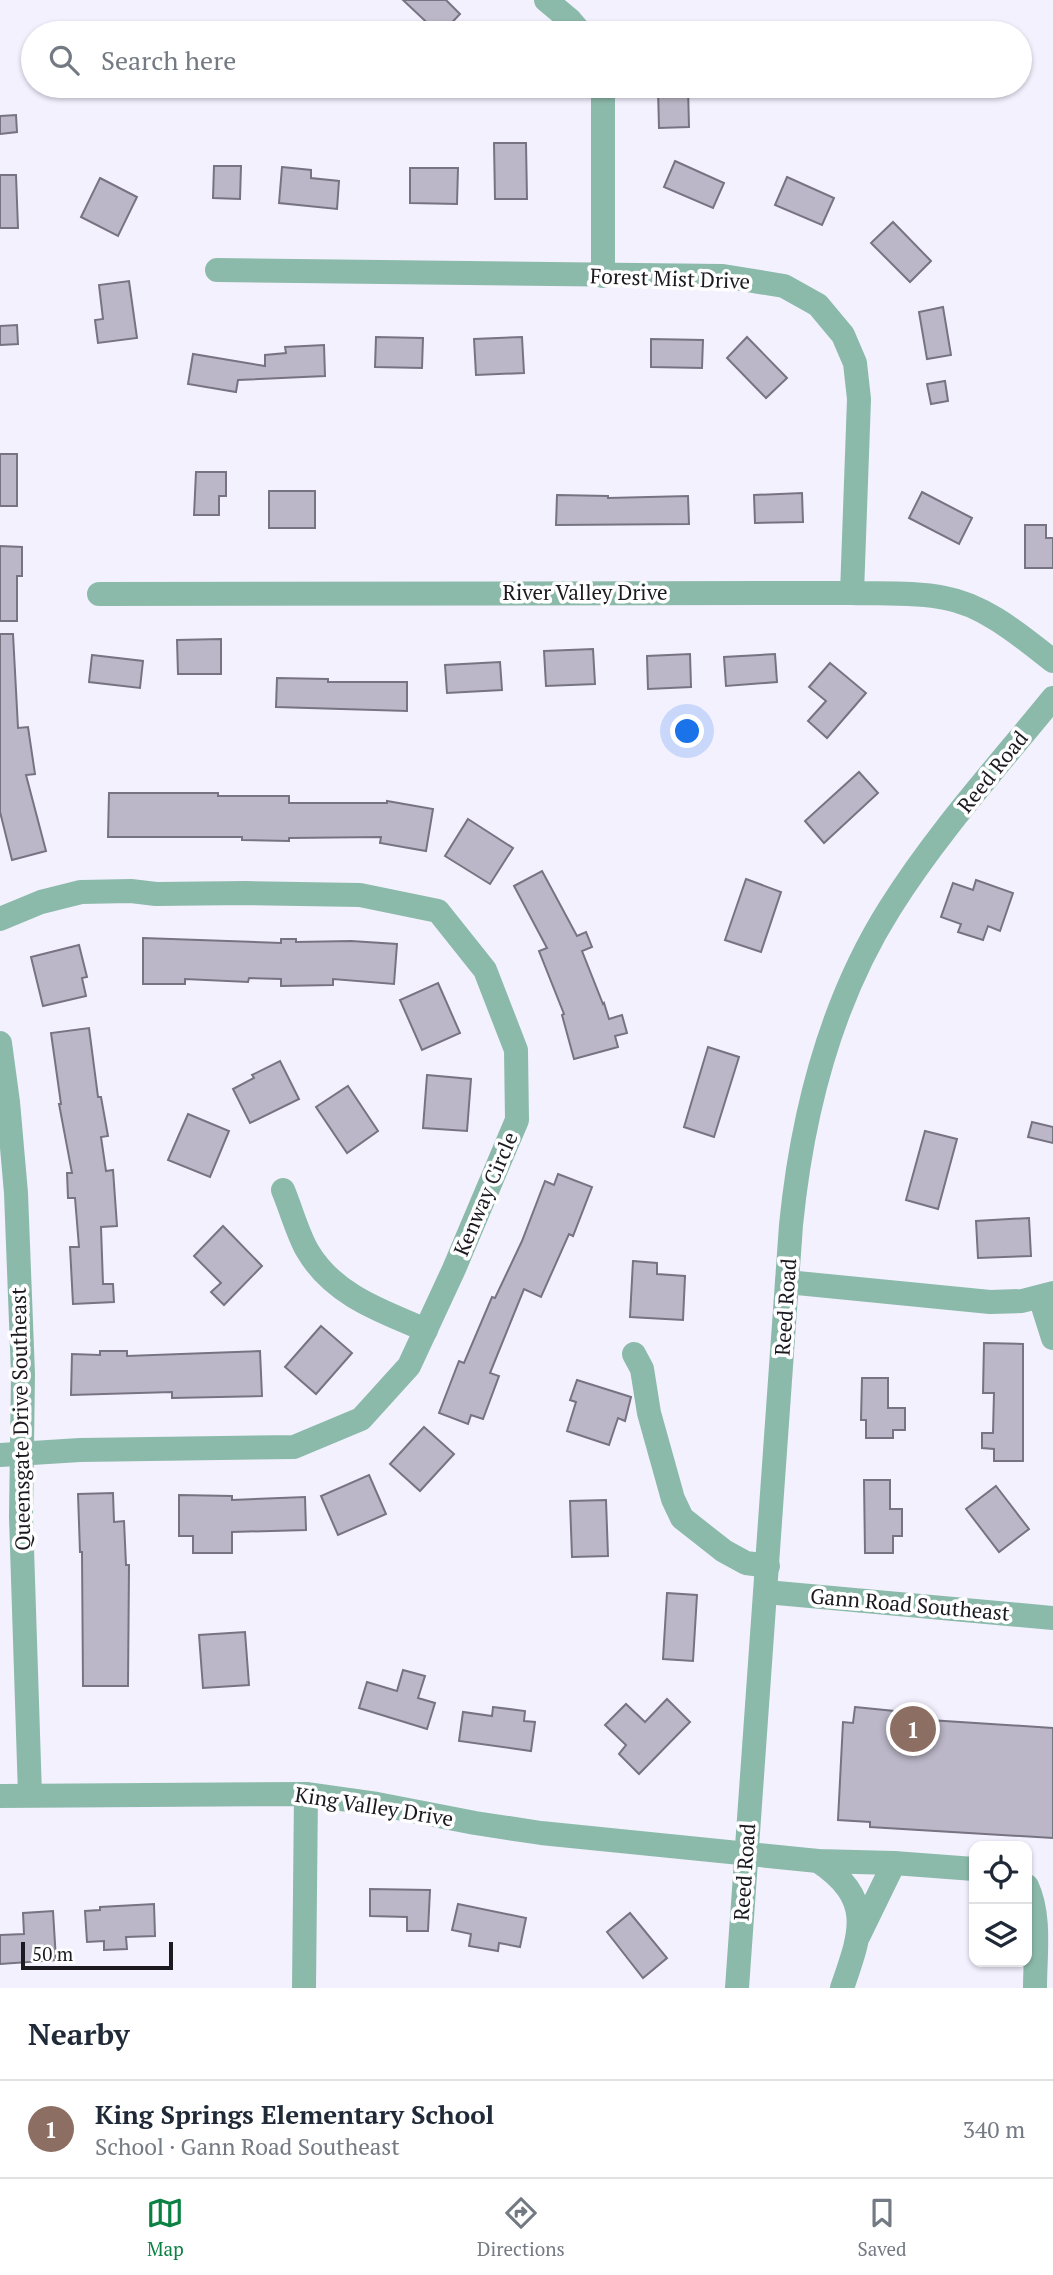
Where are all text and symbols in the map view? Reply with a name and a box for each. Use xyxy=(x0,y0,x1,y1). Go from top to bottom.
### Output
search box xyxy=(21,21,1032,98)
icon: search xyxy=(45,41,83,79)
text: Search here xyxy=(101,43,236,77)
street label: Forest Mist Drive xyxy=(589,261,751,295)
street label: River Valley Drive xyxy=(503,578,667,606)
your location xyxy=(670,714,704,748)
street label: Reed Road xyxy=(951,724,1034,818)
street label: Kenway Circle xyxy=(446,1127,524,1260)
street label: Reed Road xyxy=(768,1257,802,1357)
street label: Queensgate Drive Southeast xyxy=(4,1287,36,1551)
street label: Gann Road Southeast xyxy=(809,1581,1011,1627)
pin: 1 xyxy=(890,1703,936,1755)
street label: King Valley Drive xyxy=(293,1780,455,1832)
street label: Reed Road xyxy=(727,1822,761,1922)
map controls xyxy=(969,1841,1032,1967)
button: locate xyxy=(969,1841,1032,1904)
button: layers xyxy=(969,1904,1032,1967)
scale bar xyxy=(21,1939,173,1971)
text: 50 m xyxy=(32,1941,73,1966)
text: Nearby xyxy=(28,2014,130,2054)
text: King Springs Elementary School xyxy=(95,2097,494,2131)
text: 1 xyxy=(45,2114,58,2145)
text: 340 m xyxy=(963,2114,1025,2145)
text: School · Gann Road Southeast xyxy=(95,2131,400,2162)
tab: Map xyxy=(146,2194,184,2261)
tab: Directions xyxy=(477,2194,565,2261)
tab: Saved xyxy=(857,2194,907,2261)

